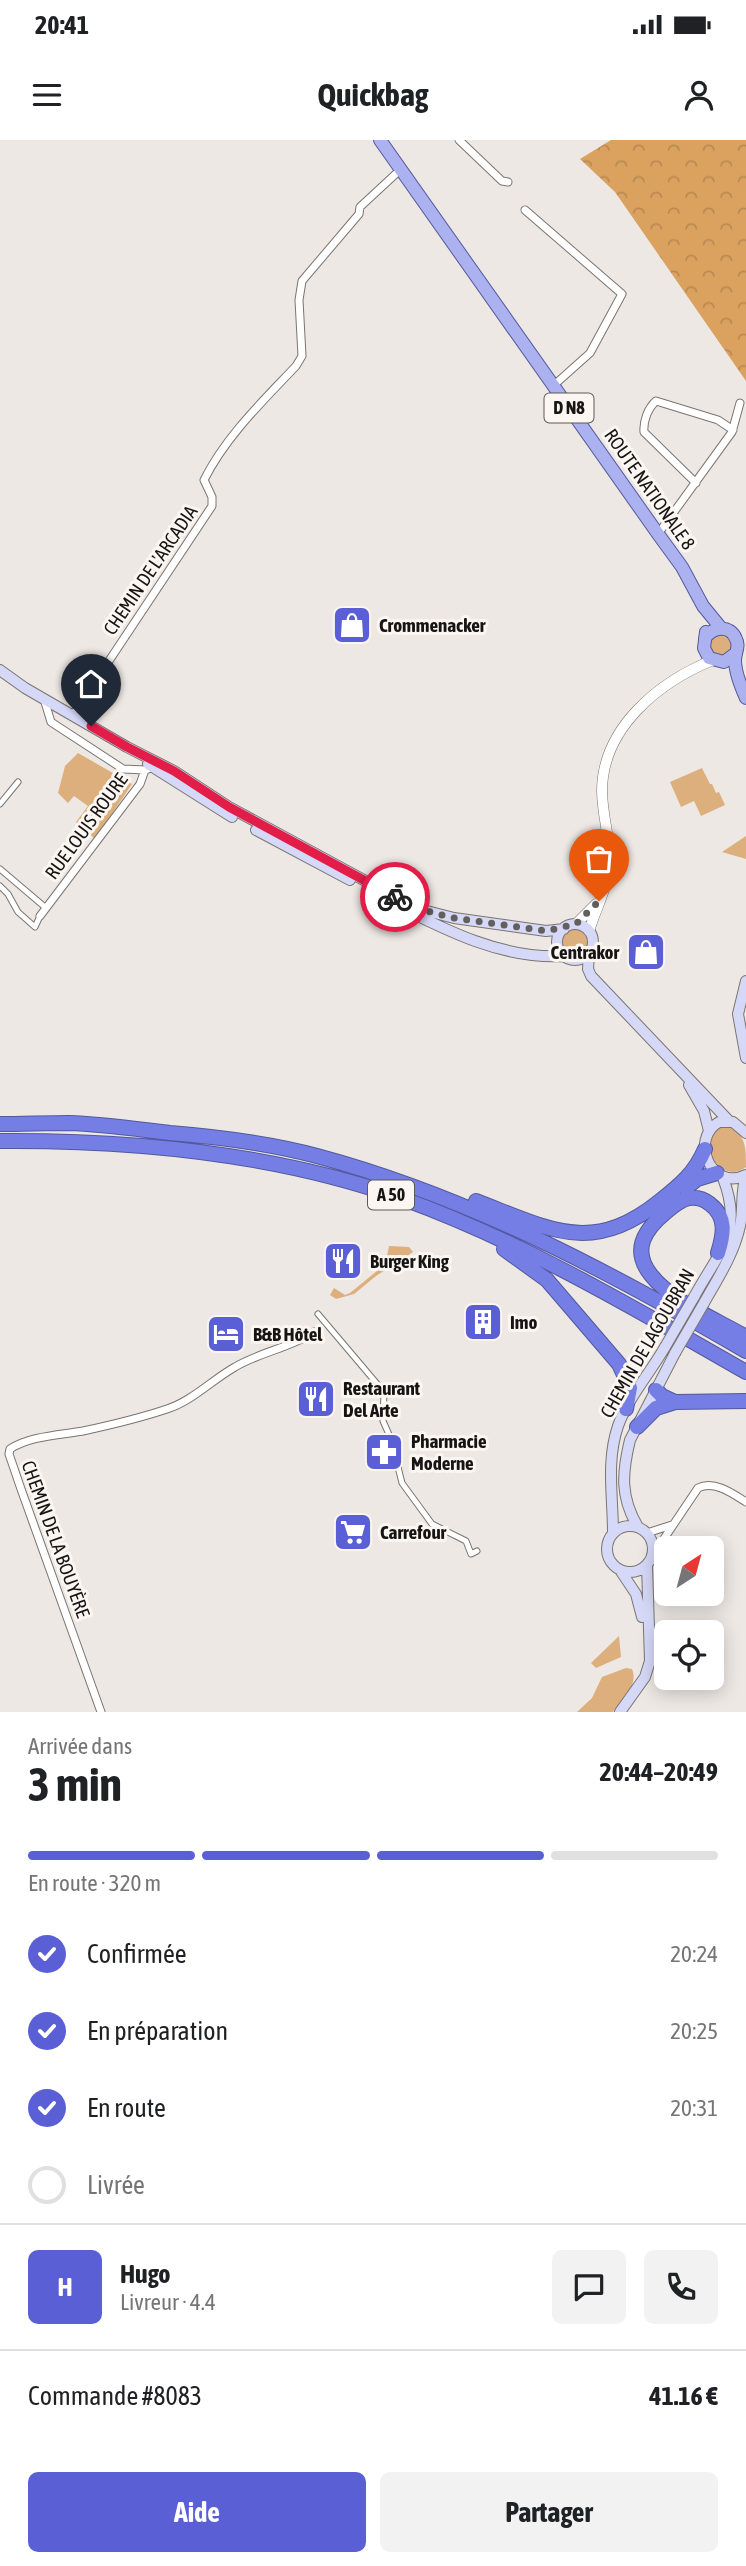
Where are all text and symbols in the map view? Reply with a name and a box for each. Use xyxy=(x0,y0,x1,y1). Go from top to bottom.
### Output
text: 20:41 xyxy=(35,10,89,40)
icon: menu xyxy=(28,76,66,114)
text: Quickbag xyxy=(317,76,429,113)
icon: person xyxy=(680,76,718,114)
road number: D N8 xyxy=(544,394,594,422)
street label: ROUTE NATIONALE 8 xyxy=(600,424,700,554)
street label: CHEMIN DE L'ARCADIA xyxy=(99,501,202,639)
shop icon: Crommenacker xyxy=(331,604,373,646)
place label: Crommenacker xyxy=(379,614,486,636)
pin xyxy=(61,654,121,726)
icon: home xyxy=(72,665,110,703)
street label: RUE LOUIS ROURE xyxy=(40,769,132,883)
pin xyxy=(569,829,629,901)
icon: bag xyxy=(580,840,618,878)
courier xyxy=(360,862,430,932)
icon: bike xyxy=(376,878,414,916)
shop icon: Centrakor xyxy=(625,931,667,973)
place label: Centrakor xyxy=(551,941,619,963)
road number: A 50 xyxy=(368,1180,414,1210)
restaurant icon: Burger King xyxy=(322,1240,364,1282)
place label: Burger King xyxy=(370,1250,450,1272)
street label: CHEMIN DE LAGOUBRAN xyxy=(595,1265,699,1421)
building icon: Imo xyxy=(462,1301,504,1343)
place label: Imo xyxy=(510,1311,538,1333)
hotel icon: B&B Hôtel xyxy=(205,1313,247,1355)
place label: B&B Hôtel xyxy=(253,1323,323,1345)
place label: Restaurant Del Arte xyxy=(343,1377,421,1421)
restaurant icon: Restaurant Del Arte xyxy=(295,1378,337,1420)
place label: Pharmacie Moderne xyxy=(411,1430,487,1474)
pharmacy icon: Pharmacie Moderne xyxy=(363,1431,405,1473)
street label: CHEMIN DE LA BOUYÈRE xyxy=(17,1458,95,1620)
supermarket icon: Carrefour xyxy=(332,1511,374,1553)
place label: Carrefour xyxy=(380,1521,447,1543)
north arrow xyxy=(654,1536,724,1606)
map controls xyxy=(654,1536,724,1690)
button: locate xyxy=(654,1620,724,1690)
text: Arrivée dans xyxy=(28,1733,132,1759)
text: 20:44–20:49 xyxy=(600,1757,718,1787)
text: 3 min xyxy=(28,1758,122,1811)
text: En route · 320 m xyxy=(28,1870,161,1896)
icon: check xyxy=(28,1935,66,1973)
text: Confirmée xyxy=(87,1939,187,1969)
text: 20:24 xyxy=(670,1941,718,1967)
icon: check xyxy=(28,2012,66,2050)
text: En préparation xyxy=(87,2016,228,2046)
text: 20:25 xyxy=(670,2018,718,2044)
icon: check xyxy=(28,2089,66,2127)
text: En route xyxy=(87,2093,166,2123)
text: 20:31 xyxy=(670,2095,718,2121)
text: Livrée xyxy=(87,2170,145,2200)
button: chat xyxy=(552,2250,626,2324)
button: phone xyxy=(644,2250,718,2324)
text: Hugo xyxy=(120,2259,171,2289)
text: H xyxy=(57,2272,73,2302)
text: Livreur · 4.4 xyxy=(120,2289,216,2315)
text: Commande #8083 xyxy=(28,2381,202,2411)
text: 41.16 € xyxy=(649,2381,718,2411)
button: Aide xyxy=(28,2472,366,2552)
button: Partager xyxy=(380,2472,718,2552)

